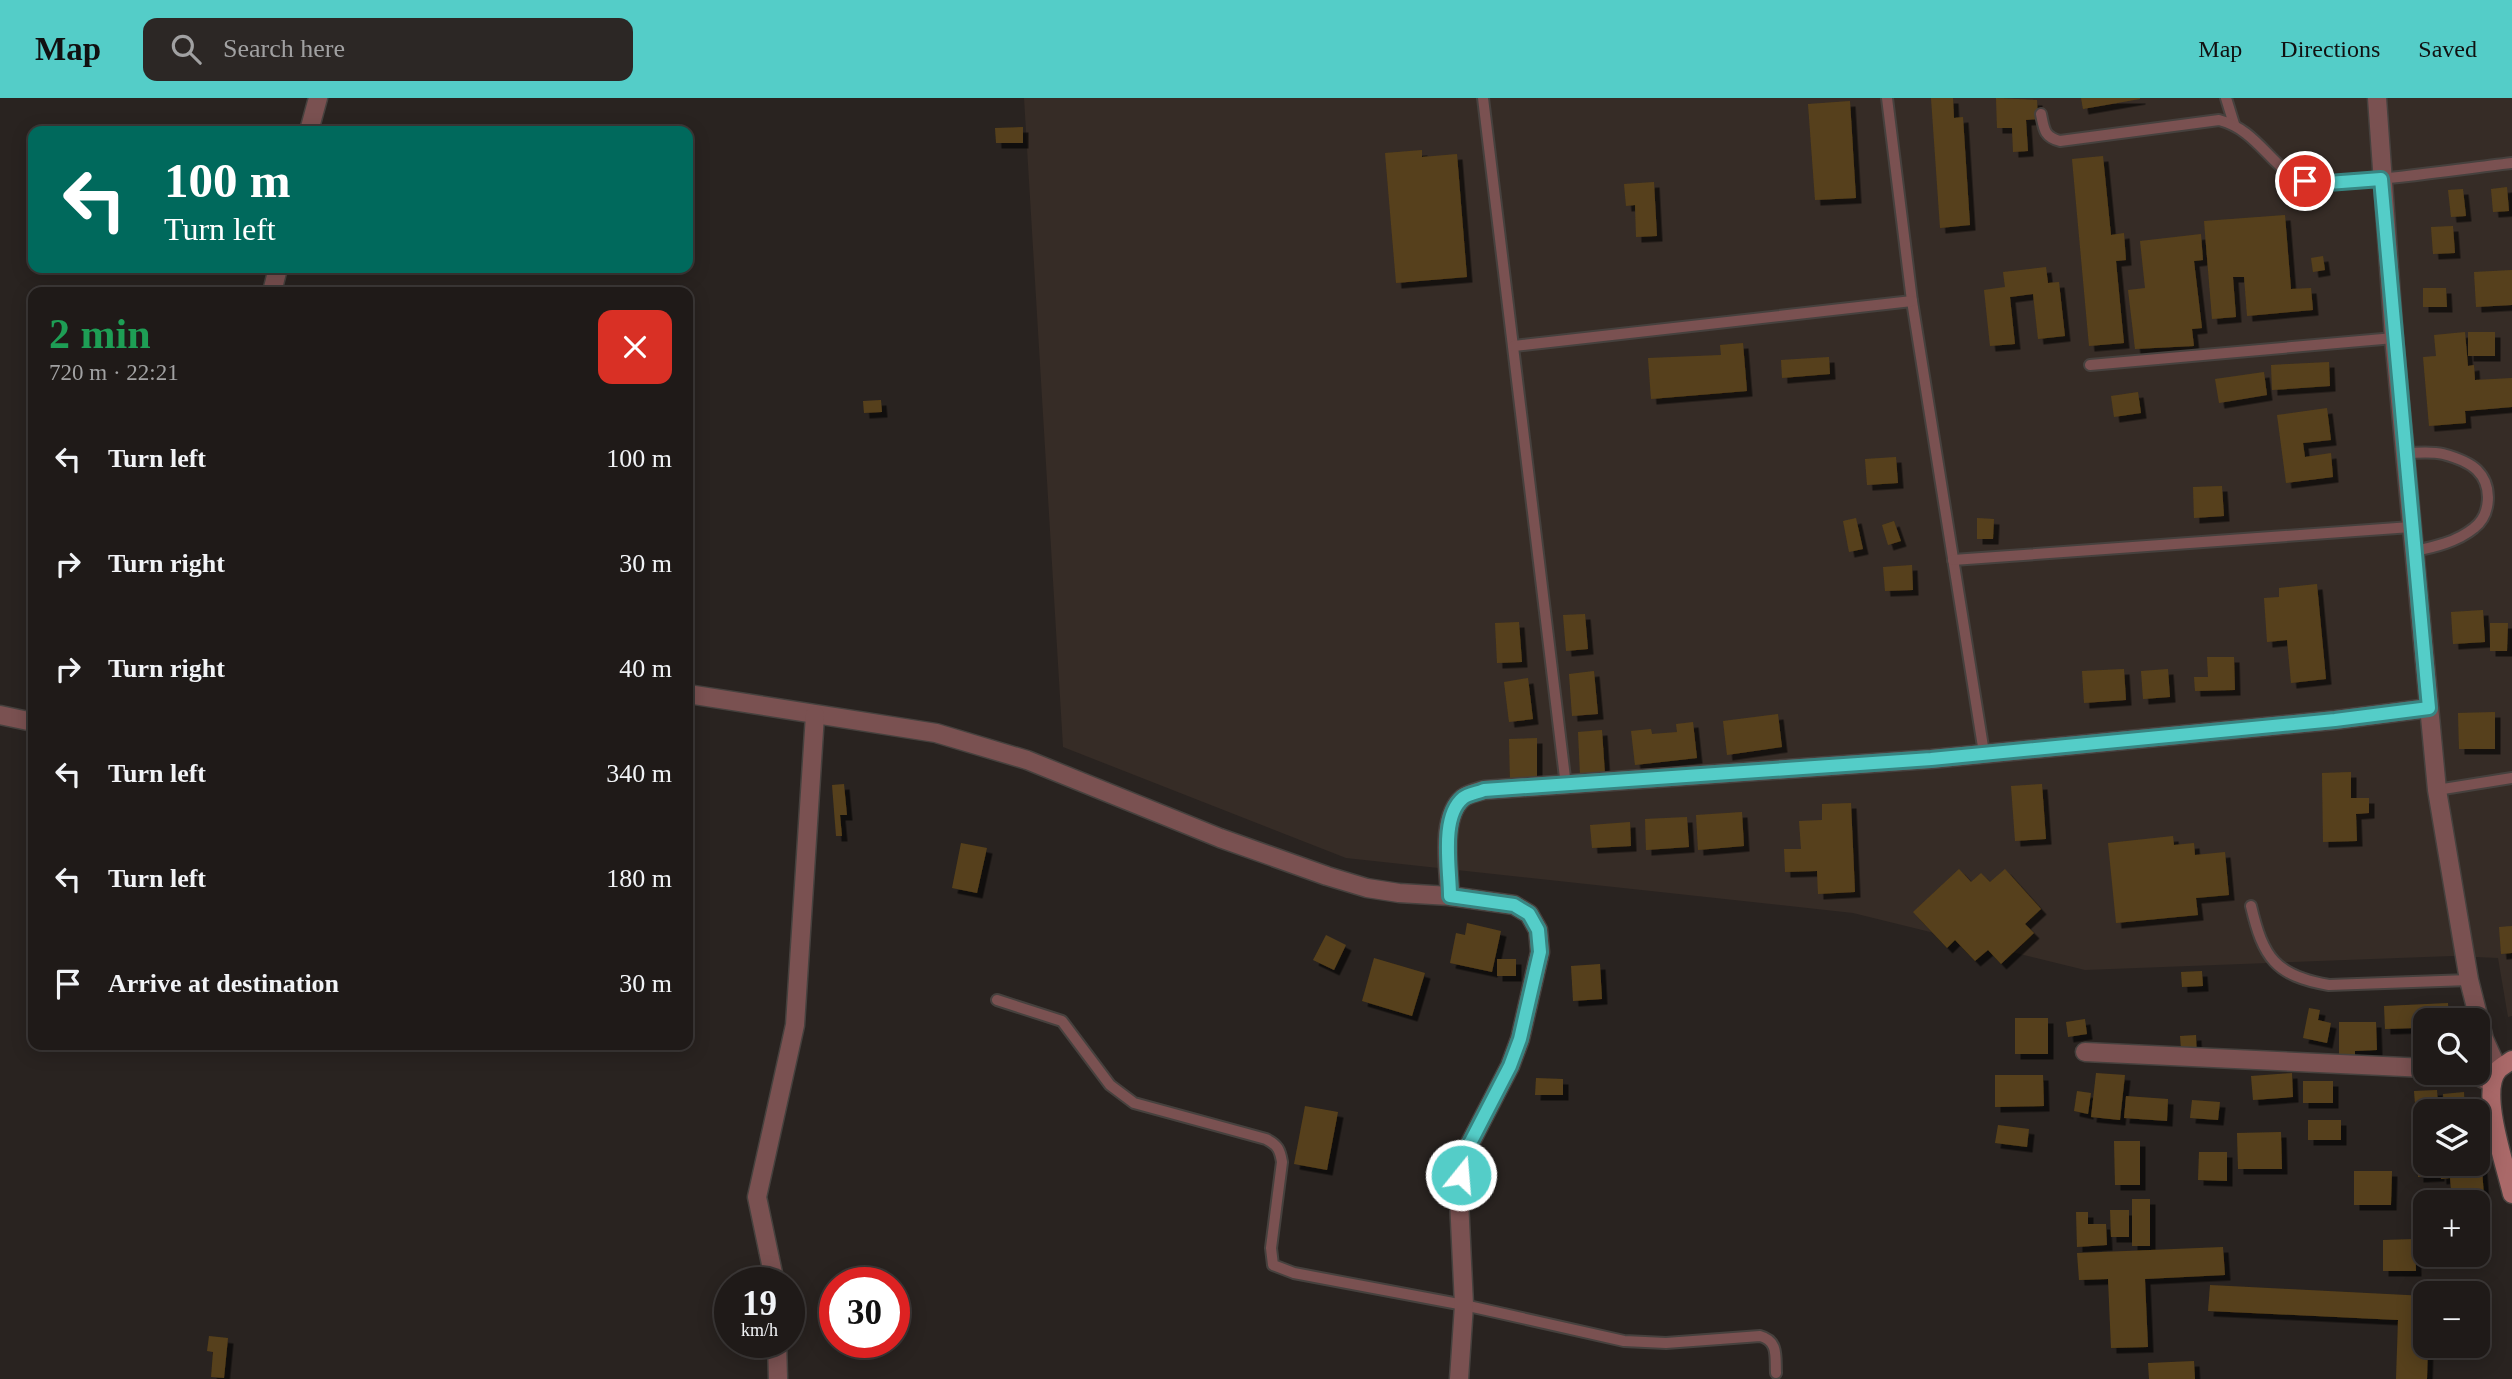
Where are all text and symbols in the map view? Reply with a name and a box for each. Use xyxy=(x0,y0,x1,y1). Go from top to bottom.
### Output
search box xyxy=(143,18,633,81)
icon: search xyxy=(167,30,205,68)
text: Map xyxy=(35,31,101,67)
text: Search here xyxy=(223,34,345,63)
text: Map xyxy=(2198,36,2242,62)
text: Directions xyxy=(2280,36,2380,62)
text: Saved xyxy=(2418,36,2477,62)
pin xyxy=(2275,151,2335,211)
text: 100 m xyxy=(164,153,291,208)
icon: left xyxy=(49,154,140,245)
icon: arrive xyxy=(2286,162,2324,200)
text: Turn left xyxy=(164,211,276,247)
button: close xyxy=(598,310,672,384)
text: 2 min xyxy=(49,311,151,357)
text: 720 m · 22:21 xyxy=(49,360,179,385)
icon: left xyxy=(49,440,87,478)
text: Turn left xyxy=(108,444,206,473)
text: 100 m xyxy=(606,444,672,473)
icon: right xyxy=(49,545,87,583)
text: Turn right xyxy=(108,549,225,578)
text: 30 m xyxy=(619,549,672,578)
icon: right xyxy=(49,650,87,688)
text: Turn right xyxy=(108,654,225,683)
text: 40 m xyxy=(619,654,672,683)
icon: left xyxy=(49,755,87,793)
text: Turn left xyxy=(108,759,206,788)
text: 340 m xyxy=(606,759,672,788)
icon: left xyxy=(49,860,87,898)
text: Turn left xyxy=(108,864,206,893)
text: 180 m xyxy=(606,864,672,893)
icon: arrive xyxy=(49,965,87,1003)
text: Arrive at destination xyxy=(108,969,339,998)
text: 30 m xyxy=(619,969,672,998)
map controls xyxy=(2413,1008,2490,1358)
button: search xyxy=(2413,1008,2490,1085)
button: layers xyxy=(2413,1099,2490,1176)
position arrow xyxy=(1424,1138,1498,1212)
button: + xyxy=(2413,1190,2490,1267)
speed limit sign: 30 xyxy=(819,1267,910,1358)
button: − xyxy=(2413,1281,2490,1358)
text: 19 xyxy=(742,1284,777,1323)
text: km/h xyxy=(741,1320,778,1340)

